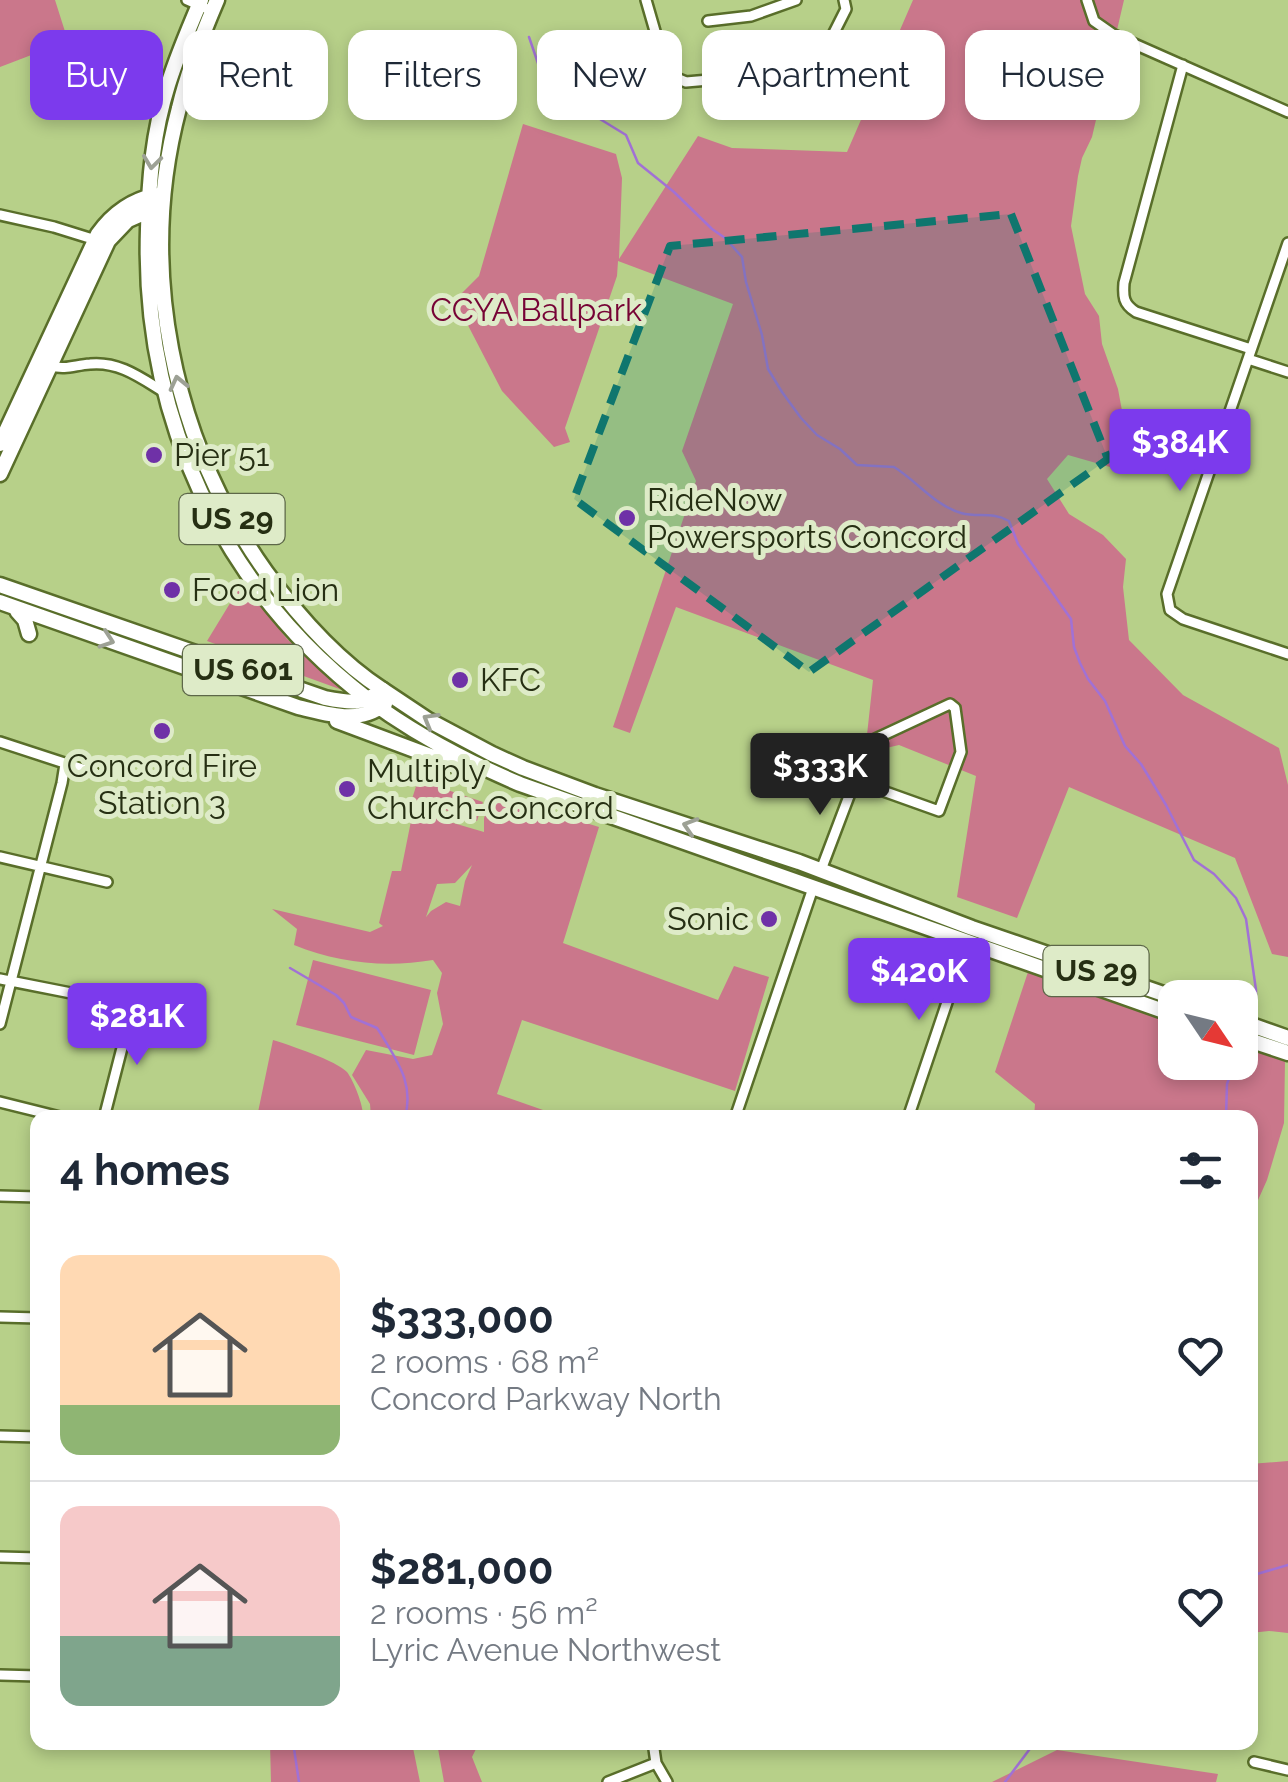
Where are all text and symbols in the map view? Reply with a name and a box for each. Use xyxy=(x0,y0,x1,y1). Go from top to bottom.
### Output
chip: Buy xyxy=(30,30,163,120)
chip: Rent xyxy=(183,30,328,120)
chip: Filters xyxy=(348,30,517,120)
chip: New xyxy=(537,30,682,120)
chip: Apartment xyxy=(702,30,945,120)
chip: House xyxy=(965,30,1140,120)
one-way arrow xyxy=(142,154,163,170)
park label: CCYA Ballpark xyxy=(430,291,642,328)
one-way arrow xyxy=(169,375,190,392)
pin: $384K xyxy=(1110,409,1250,494)
text: $384K xyxy=(1132,423,1228,460)
place label: Pier 51 xyxy=(174,436,269,473)
marker: Pier 51 xyxy=(143,444,165,466)
place label: RideNow Powersports Concord xyxy=(647,481,967,555)
road number: US 29 xyxy=(180,494,284,544)
marker: RideNow Powersports Concord xyxy=(616,507,638,529)
place label: Food Lion xyxy=(192,571,339,608)
marker: Food Lion xyxy=(161,579,183,601)
one-way arrow xyxy=(98,628,115,649)
road number: US 601 xyxy=(183,645,303,695)
place label: KFC xyxy=(480,661,541,698)
marker: KFC xyxy=(449,669,471,691)
one-way arrow xyxy=(423,713,441,732)
marker: Concord Fire Station 3 xyxy=(151,720,173,742)
pin: $333K xyxy=(750,733,890,818)
place label: Concord Fire Station 3 xyxy=(67,747,257,821)
text: $333K xyxy=(772,747,868,784)
place label: Multiply Church-Concord xyxy=(367,752,614,826)
marker: Multiply Church-Concord xyxy=(336,778,358,800)
one-way arrow xyxy=(683,818,700,838)
place label: Sonic xyxy=(667,900,749,937)
marker: Sonic xyxy=(758,908,780,930)
pin: $420K xyxy=(849,938,989,1023)
road number: US 29 xyxy=(1044,946,1148,996)
text: $420K xyxy=(870,952,968,989)
north arrow xyxy=(1158,980,1258,1080)
map controls xyxy=(1158,980,1258,1080)
pin: $281K xyxy=(67,983,207,1068)
text: $281K xyxy=(90,997,184,1034)
icon: filters xyxy=(1173,1143,1228,1198)
text: 4 homes xyxy=(60,1146,230,1195)
text: $333,000 xyxy=(370,1294,554,1343)
icon: home xyxy=(140,1295,260,1415)
icon: heart xyxy=(1173,1328,1228,1383)
text: 2 rooms · 68 m² xyxy=(370,1343,599,1380)
text: Concord Parkway North xyxy=(370,1380,722,1417)
text: $281,000 xyxy=(370,1545,554,1594)
icon: home xyxy=(140,1546,260,1666)
icon: heart xyxy=(1173,1579,1228,1634)
text: 2 rooms · 56 m² xyxy=(370,1594,598,1631)
text: Lyric Avenue Northwest xyxy=(370,1631,721,1668)

